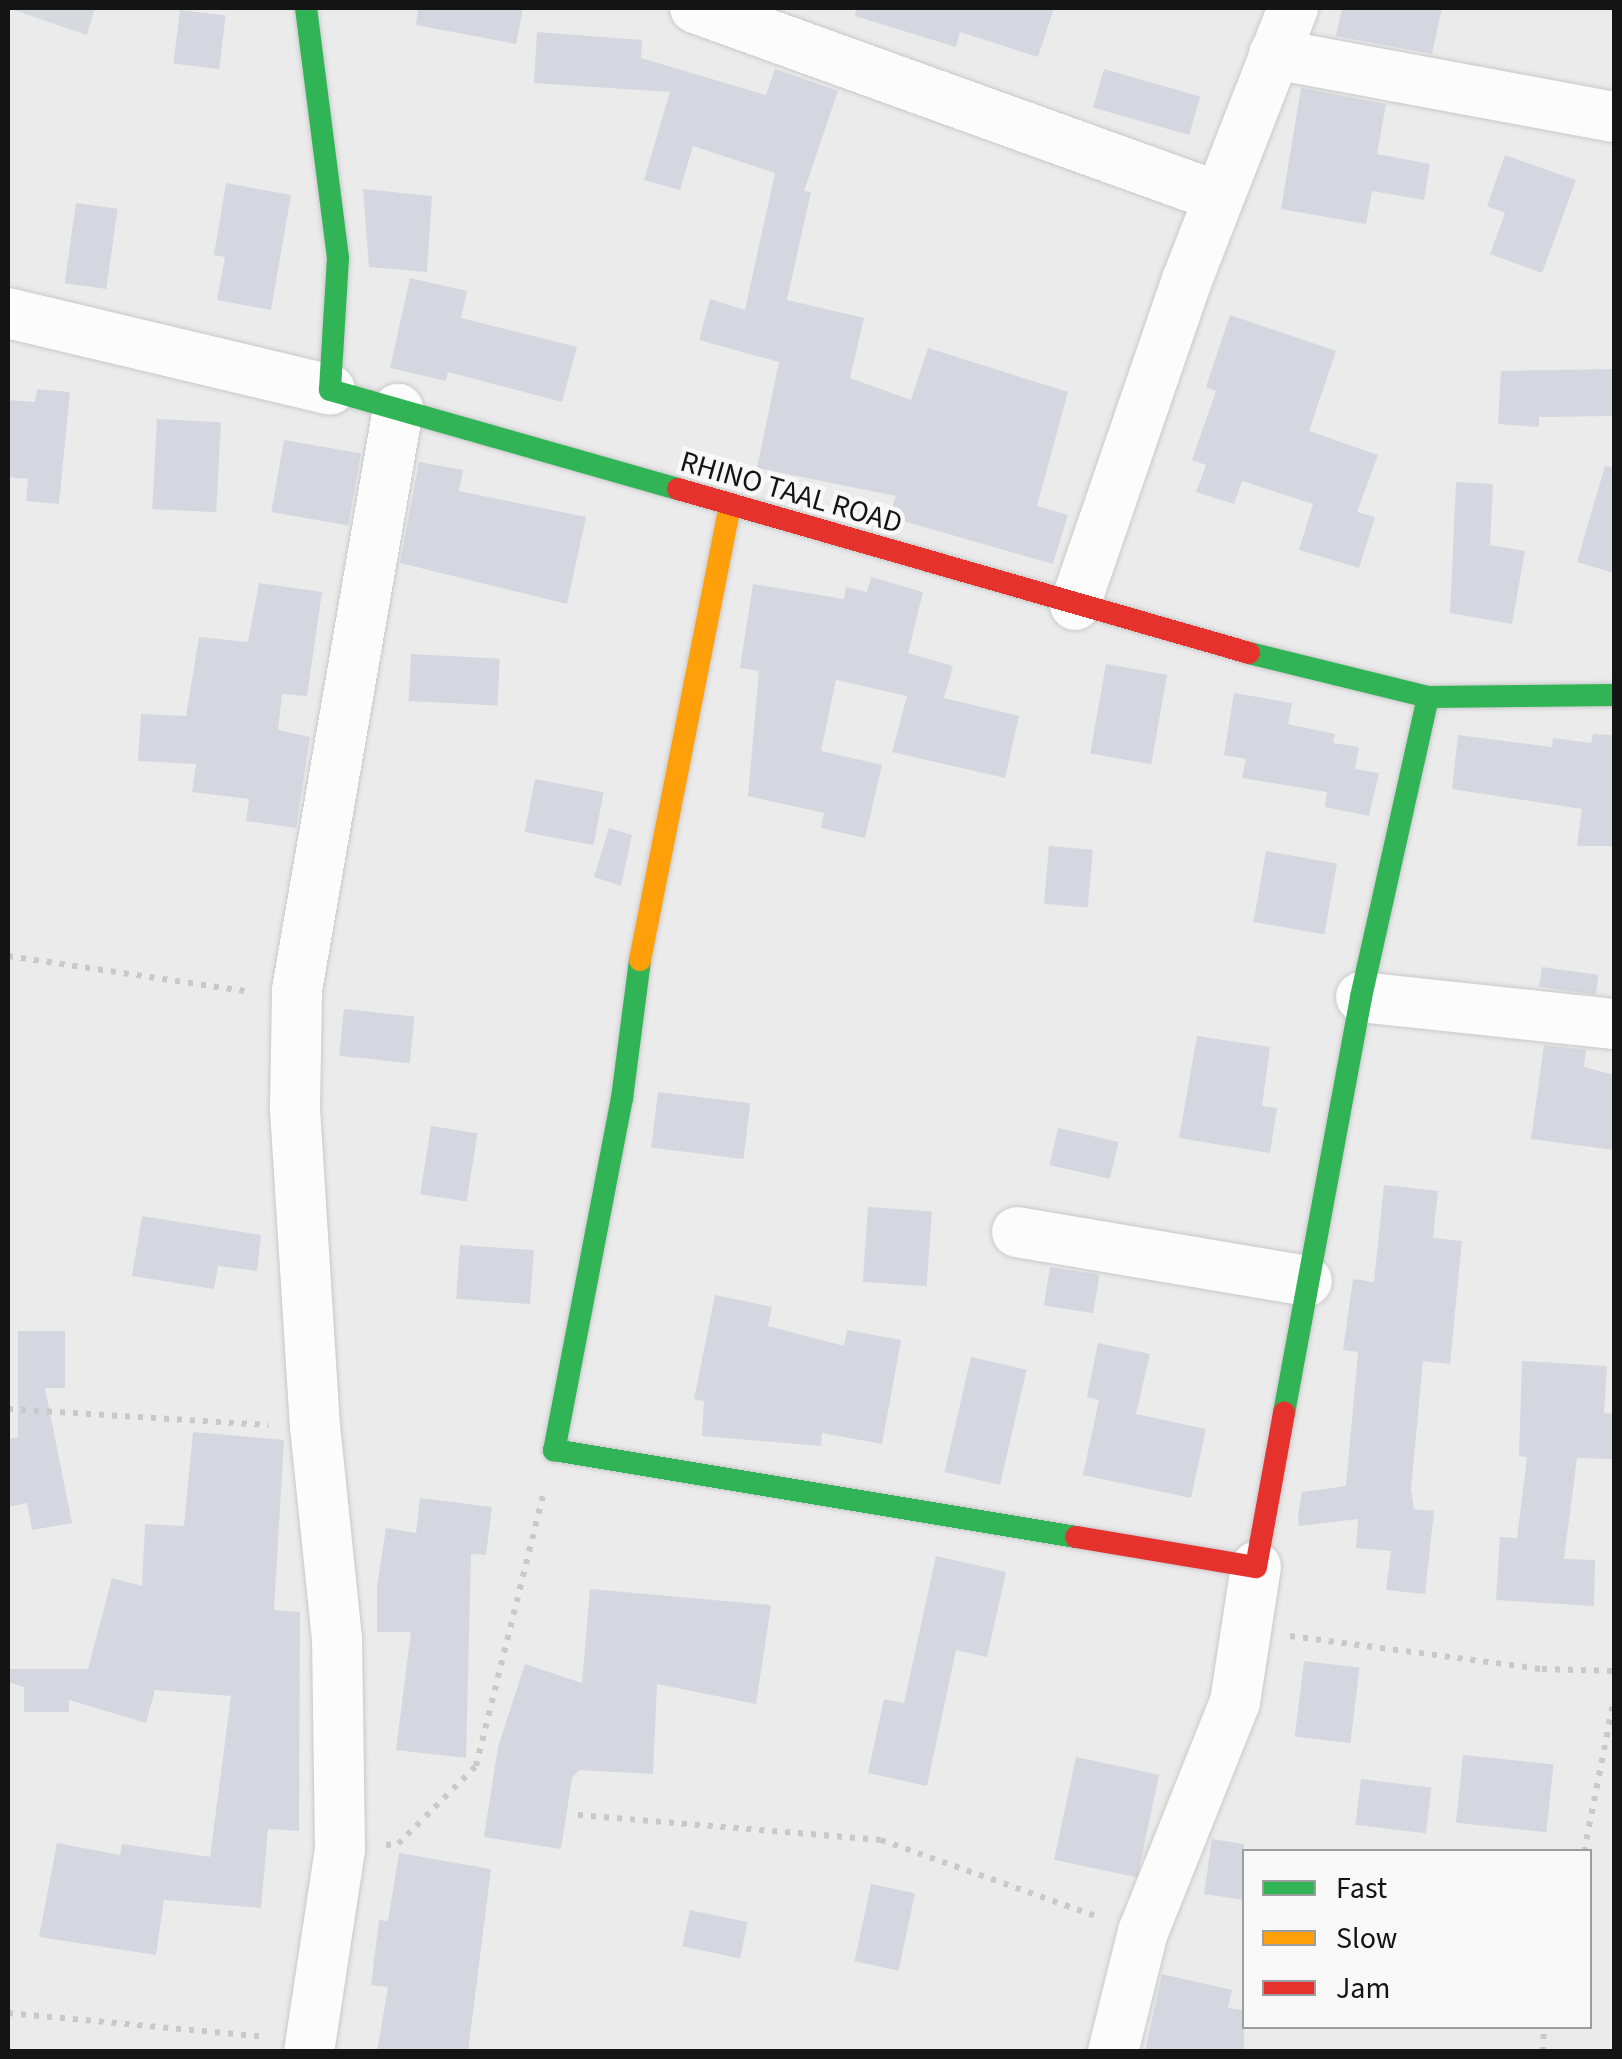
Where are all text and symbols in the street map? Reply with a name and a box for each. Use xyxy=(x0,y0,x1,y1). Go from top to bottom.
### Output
street label: RHINO TAAL ROAD xyxy=(676,444,906,542)
legend xyxy=(1242,1849,1592,2029)
text: Fast xyxy=(1336,1867,1387,1910)
text: Slow xyxy=(1336,1917,1397,1960)
text: Jam xyxy=(1336,1967,1390,2010)

